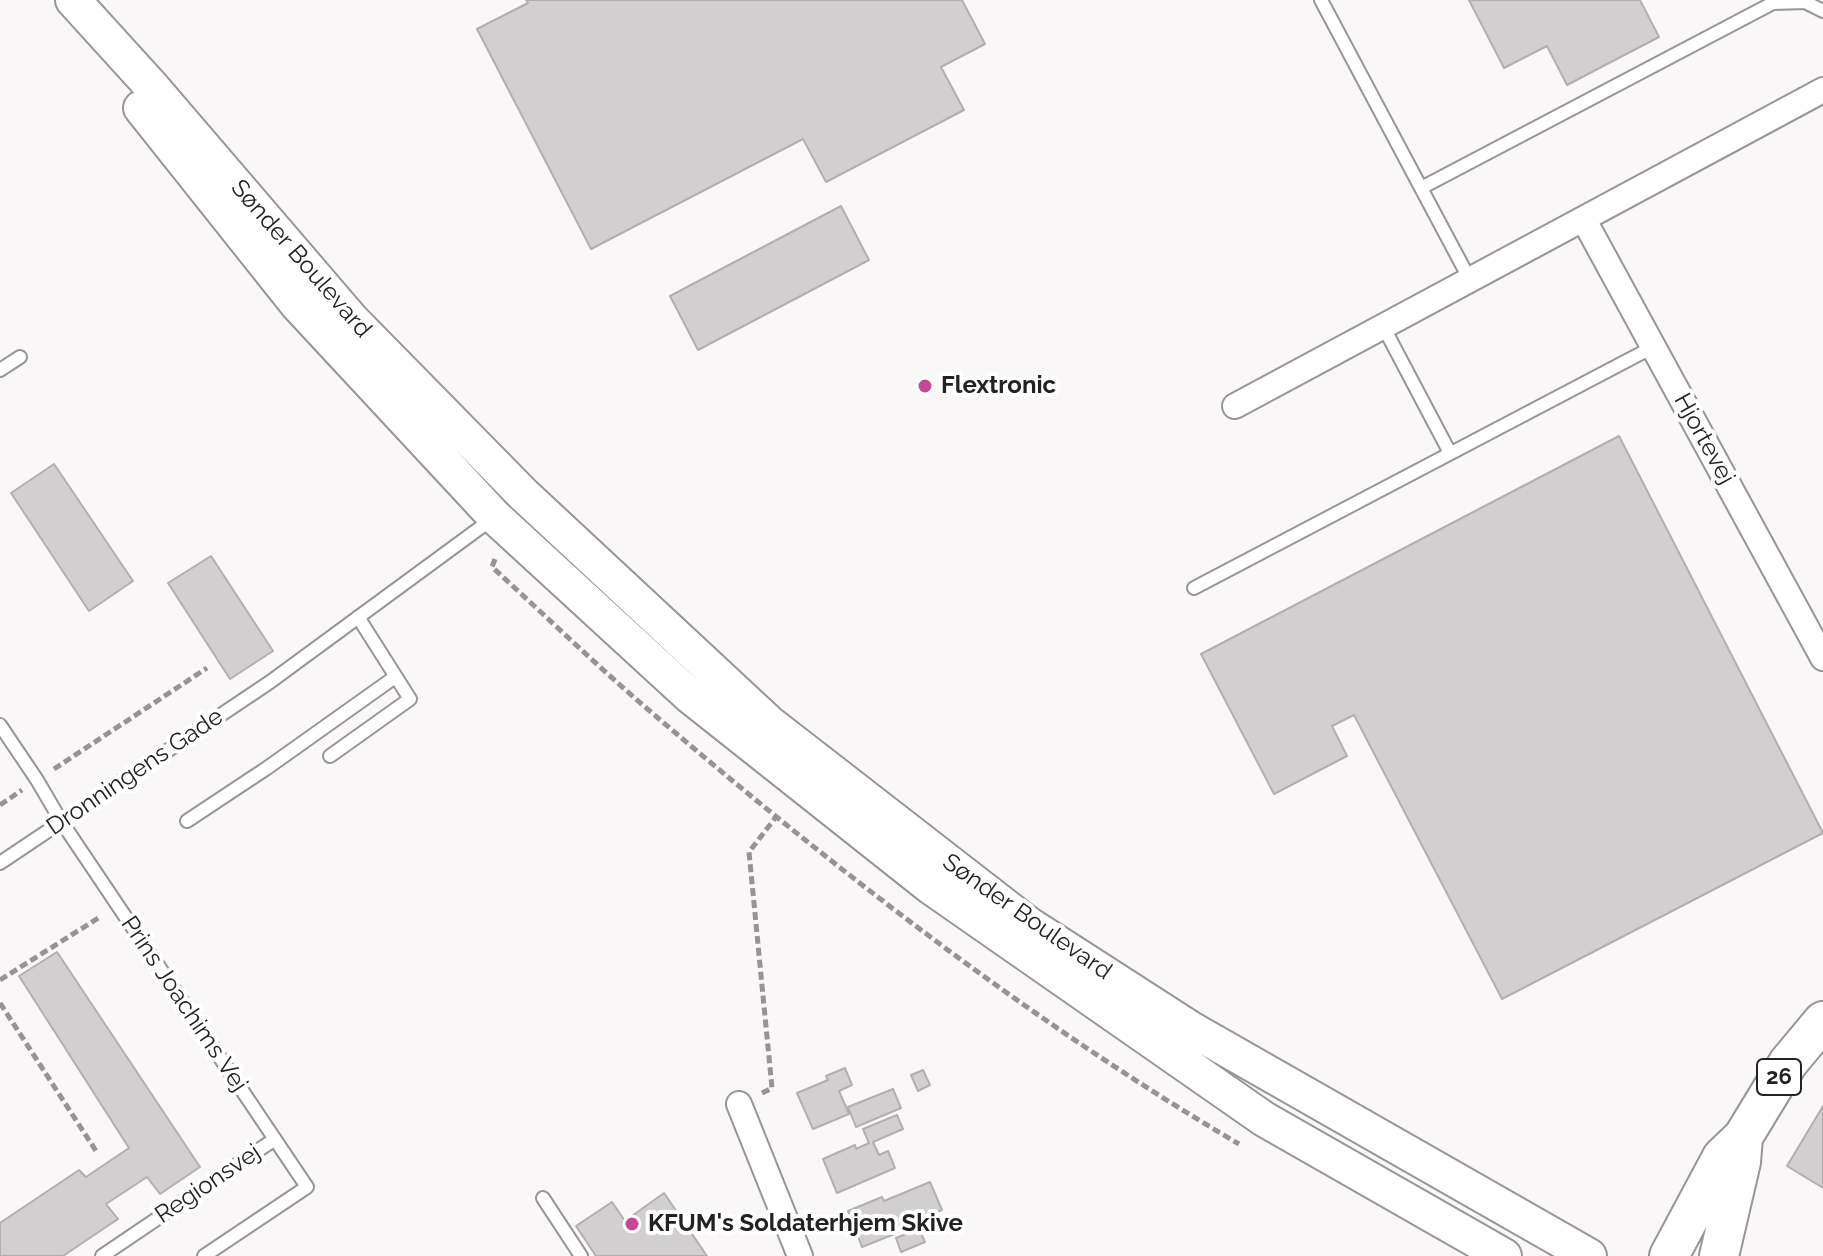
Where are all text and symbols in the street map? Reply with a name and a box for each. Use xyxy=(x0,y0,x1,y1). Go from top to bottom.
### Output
street label: Sønder Boulevard xyxy=(225,174,377,344)
place label: Flextronic xyxy=(941,372,1056,400)
marker: Flextronic xyxy=(916,377,934,395)
street label: Hjortevej xyxy=(1667,389,1741,489)
street label: Dronningens Gade xyxy=(41,702,229,842)
street label: Sønder Boulevard xyxy=(937,848,1117,986)
street label: Prins Joachims Vej xyxy=(115,911,253,1097)
road number: 26 xyxy=(1757,1059,1801,1095)
street label: Regionsvej xyxy=(150,1138,266,1230)
place label: KFUM's Soldaterhjem Skive xyxy=(648,1210,963,1238)
marker: KFUM's Soldaterhjem Skive xyxy=(623,1215,641,1233)

